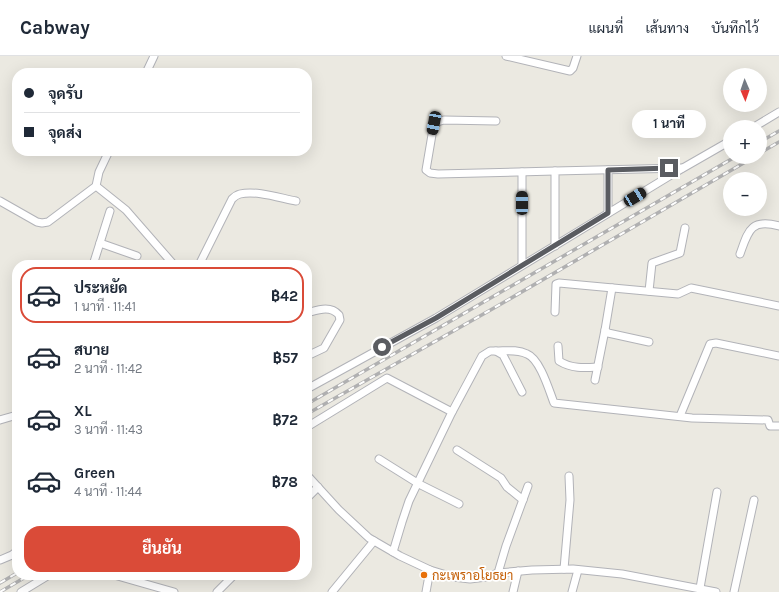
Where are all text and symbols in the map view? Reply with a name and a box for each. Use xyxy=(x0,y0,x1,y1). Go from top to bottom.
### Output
text: Cabway xyxy=(20,17,90,39)
text: แผนที่ xyxy=(588,20,623,37)
text: เส้นทาง xyxy=(645,20,689,37)
text: บันทึกไว้ xyxy=(711,20,759,37)
north arrow xyxy=(723,68,767,112)
map controls xyxy=(723,68,767,216)
text: จุดรับ xyxy=(48,85,83,103)
car xyxy=(426,110,442,136)
callout: 1 นาที xyxy=(632,110,706,138)
text: 1 นาที xyxy=(653,116,685,131)
button: + xyxy=(723,120,767,164)
text: จุดส่ง xyxy=(48,124,82,142)
route end xyxy=(660,159,678,177)
button: − xyxy=(723,172,767,216)
car xyxy=(622,186,648,208)
car xyxy=(516,191,528,215)
icon: car xyxy=(26,277,62,313)
text: ประหยัด xyxy=(74,279,127,297)
text: ฿42 xyxy=(271,287,298,305)
text: 1 นาที · 11:41 xyxy=(74,299,136,314)
route start xyxy=(373,338,391,356)
icon: car xyxy=(26,339,62,375)
text: สบาย xyxy=(74,341,109,359)
text: ฿57 xyxy=(273,349,298,367)
text: 2 นาที · 11:42 xyxy=(74,361,143,376)
icon: car xyxy=(26,401,62,437)
text: XL xyxy=(74,402,92,420)
text: ฿72 xyxy=(272,411,298,429)
text: 3 นาที · 11:43 xyxy=(74,422,143,437)
icon: car xyxy=(26,463,62,499)
text: Green xyxy=(74,464,115,482)
text: ฿78 xyxy=(272,473,298,491)
text: 4 นาที · 11:44 xyxy=(74,484,142,499)
button: ยืนยัน xyxy=(24,526,300,572)
place label: กะเพราอโยธยา xyxy=(432,567,513,583)
marker: กะเพราอโยธยา xyxy=(419,570,429,580)

